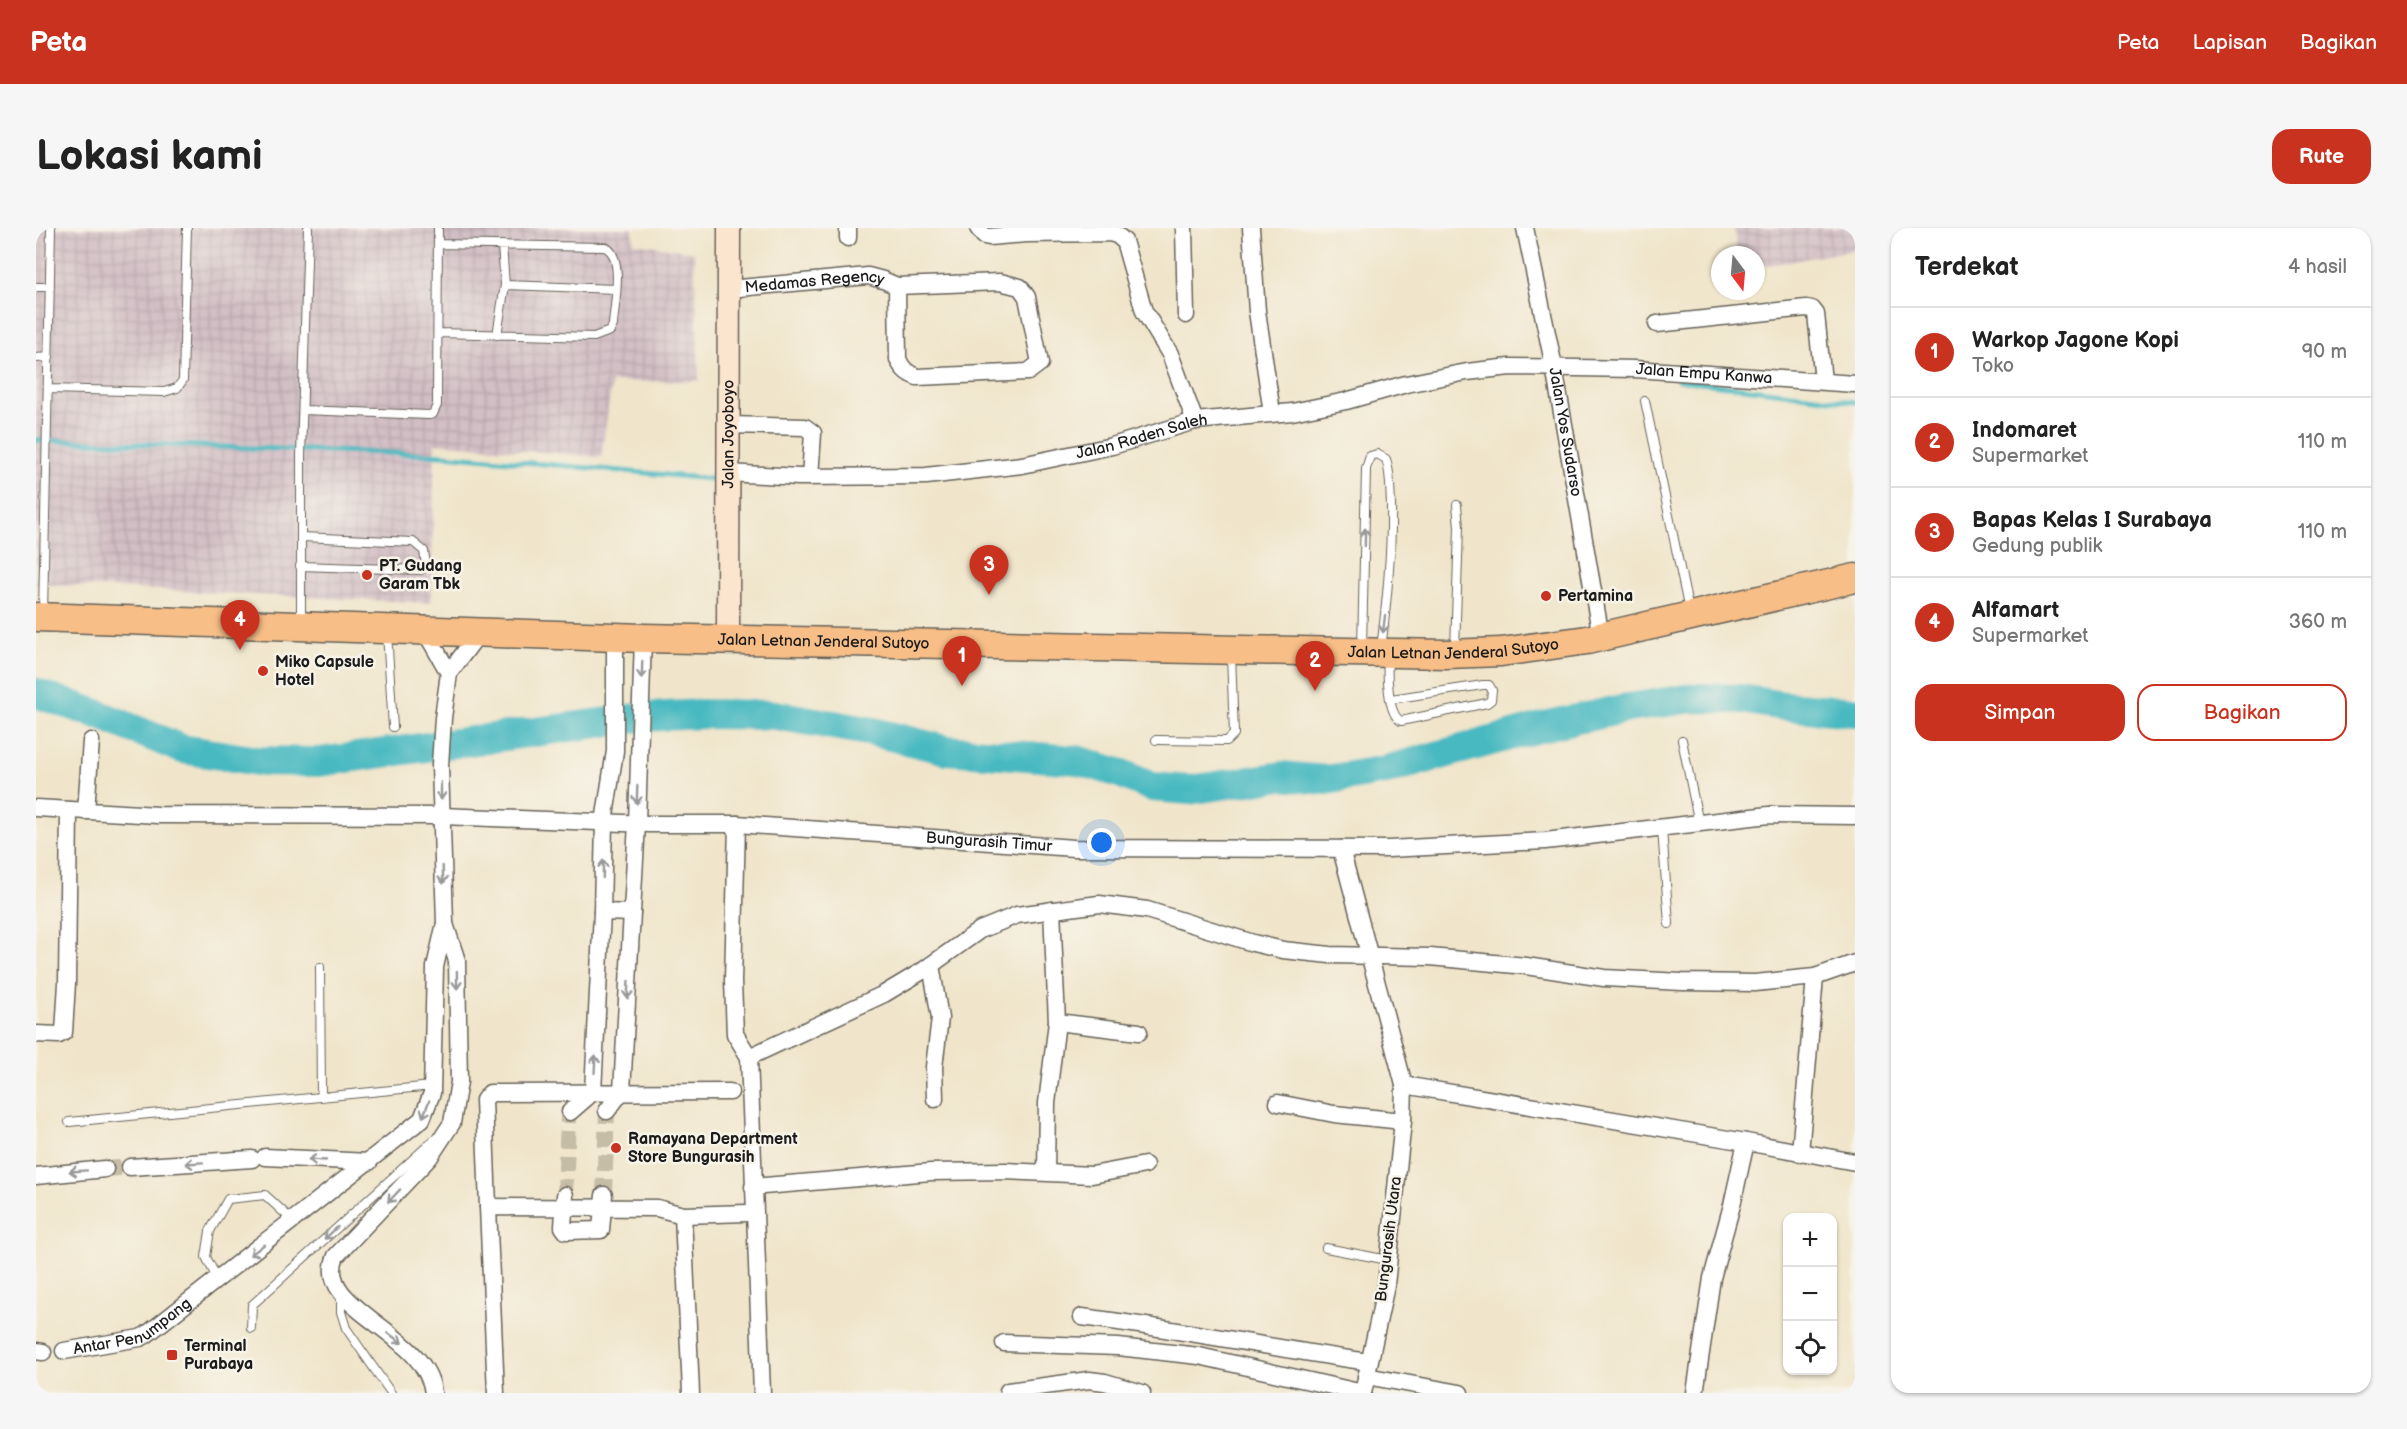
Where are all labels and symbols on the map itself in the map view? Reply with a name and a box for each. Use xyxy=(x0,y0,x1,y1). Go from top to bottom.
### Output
north arrow xyxy=(1711,246,1765,300)
street label: Medamas Regency xyxy=(744,266,887,297)
street label: Jalan Empu Kanwa xyxy=(1635,360,1773,388)
street label: Jalan Yos Sudarso xyxy=(1545,366,1586,498)
street label: Jalan Joyoboyo xyxy=(719,380,738,488)
street label: Jalan Raden Saleh xyxy=(1074,410,1208,463)
one-way arrow xyxy=(1359,527,1371,547)
pin: 3 xyxy=(970,546,1008,595)
place label: PT. Gudang Garam Tbk xyxy=(379,557,462,594)
marker: PT. Gudang Garam Tbk xyxy=(360,568,374,582)
place label: Pertamina xyxy=(1558,587,1633,606)
marker: Pertamina xyxy=(1539,589,1553,603)
pin: 4 xyxy=(220,600,260,650)
one-way arrow xyxy=(1378,613,1389,633)
street label: Jalan Letnan Jenderal Sutoyo xyxy=(717,630,930,653)
street label: Jalan Letnan Jenderal Sutoyo xyxy=(1347,635,1560,664)
pin: 1 xyxy=(942,636,982,686)
pin: 2 xyxy=(1296,642,1334,691)
place label: Miko Capsule Hotel xyxy=(275,653,374,690)
one-way arrow xyxy=(636,660,647,680)
marker: Miko Capsule Hotel xyxy=(256,664,270,678)
one-way arrow xyxy=(435,780,447,800)
one-way arrow xyxy=(632,784,643,804)
street label: Bungurasih Timur xyxy=(925,828,1053,856)
your location xyxy=(1087,828,1116,857)
one-way arrow xyxy=(597,859,609,879)
one-way arrow xyxy=(438,864,449,884)
one-way arrow xyxy=(451,969,463,989)
one-way arrow xyxy=(622,979,633,999)
one-way arrow xyxy=(589,1054,600,1074)
one-way arrow xyxy=(420,1100,431,1118)
place label: Ramayana Department Store Bungurasih xyxy=(628,1130,798,1167)
marker: Ramayana Department Store Bungurasih xyxy=(609,1141,623,1155)
one-way arrow xyxy=(308,1154,328,1165)
one-way arrow xyxy=(185,1157,205,1168)
one-way arrow xyxy=(68,1166,88,1177)
street label: Bungurasih Utara xyxy=(1372,1175,1406,1303)
one-way arrow xyxy=(387,1188,401,1203)
one-way arrow xyxy=(324,1226,339,1240)
one-way arrow xyxy=(249,1243,265,1256)
street label: Antar Penumpang xyxy=(72,1294,195,1359)
one-way arrow xyxy=(387,1332,403,1344)
place label: Terminal Purabaya xyxy=(184,1337,253,1374)
marker: Terminal Purabaya xyxy=(165,1348,179,1362)

